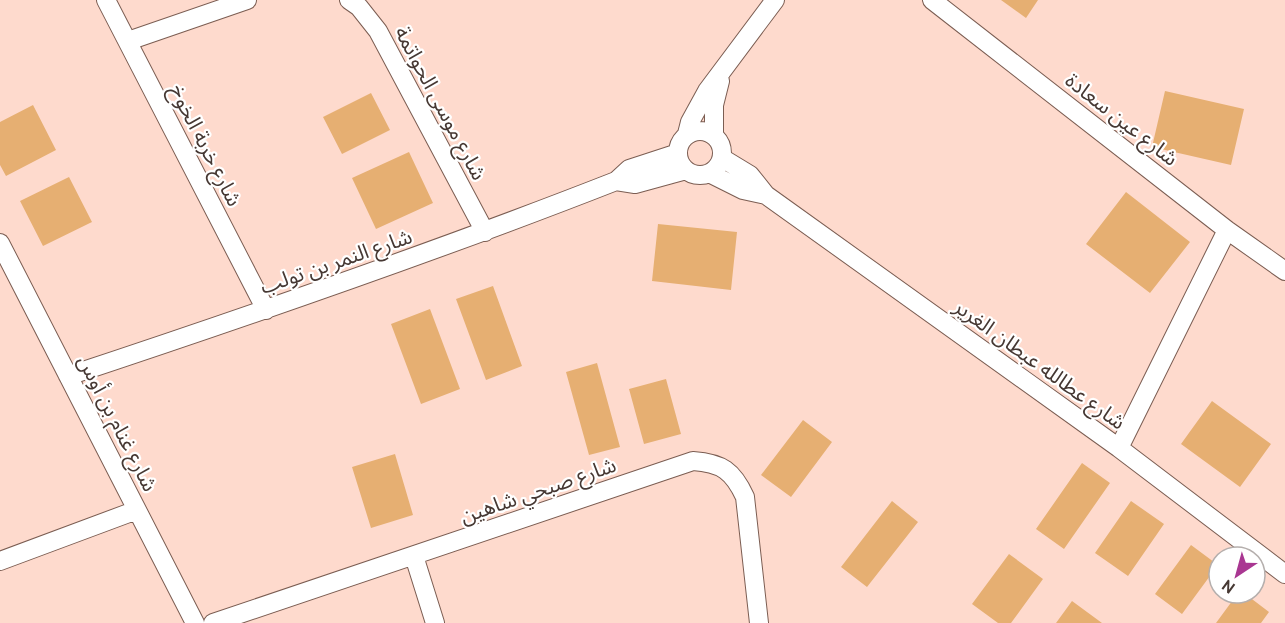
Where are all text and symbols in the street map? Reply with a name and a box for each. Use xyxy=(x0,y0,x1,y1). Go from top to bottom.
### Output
street label: شارع موسى الحواتمة xyxy=(387,22,492,186)
street label: شارع عين سعادة xyxy=(1059,67,1183,173)
street label: شارع خربة الخوخ xyxy=(162,80,247,211)
street label: شارع النمر بن تولب xyxy=(257,223,416,302)
street label: شارع عطالله عبطان الغرير xyxy=(947,293,1130,437)
street label: شارع غنام بن أوس xyxy=(69,351,163,497)
street label: شارع صبحي شاهين xyxy=(457,452,620,532)
north arrow xyxy=(1207,545,1267,605)
text: N xyxy=(1218,576,1239,598)

